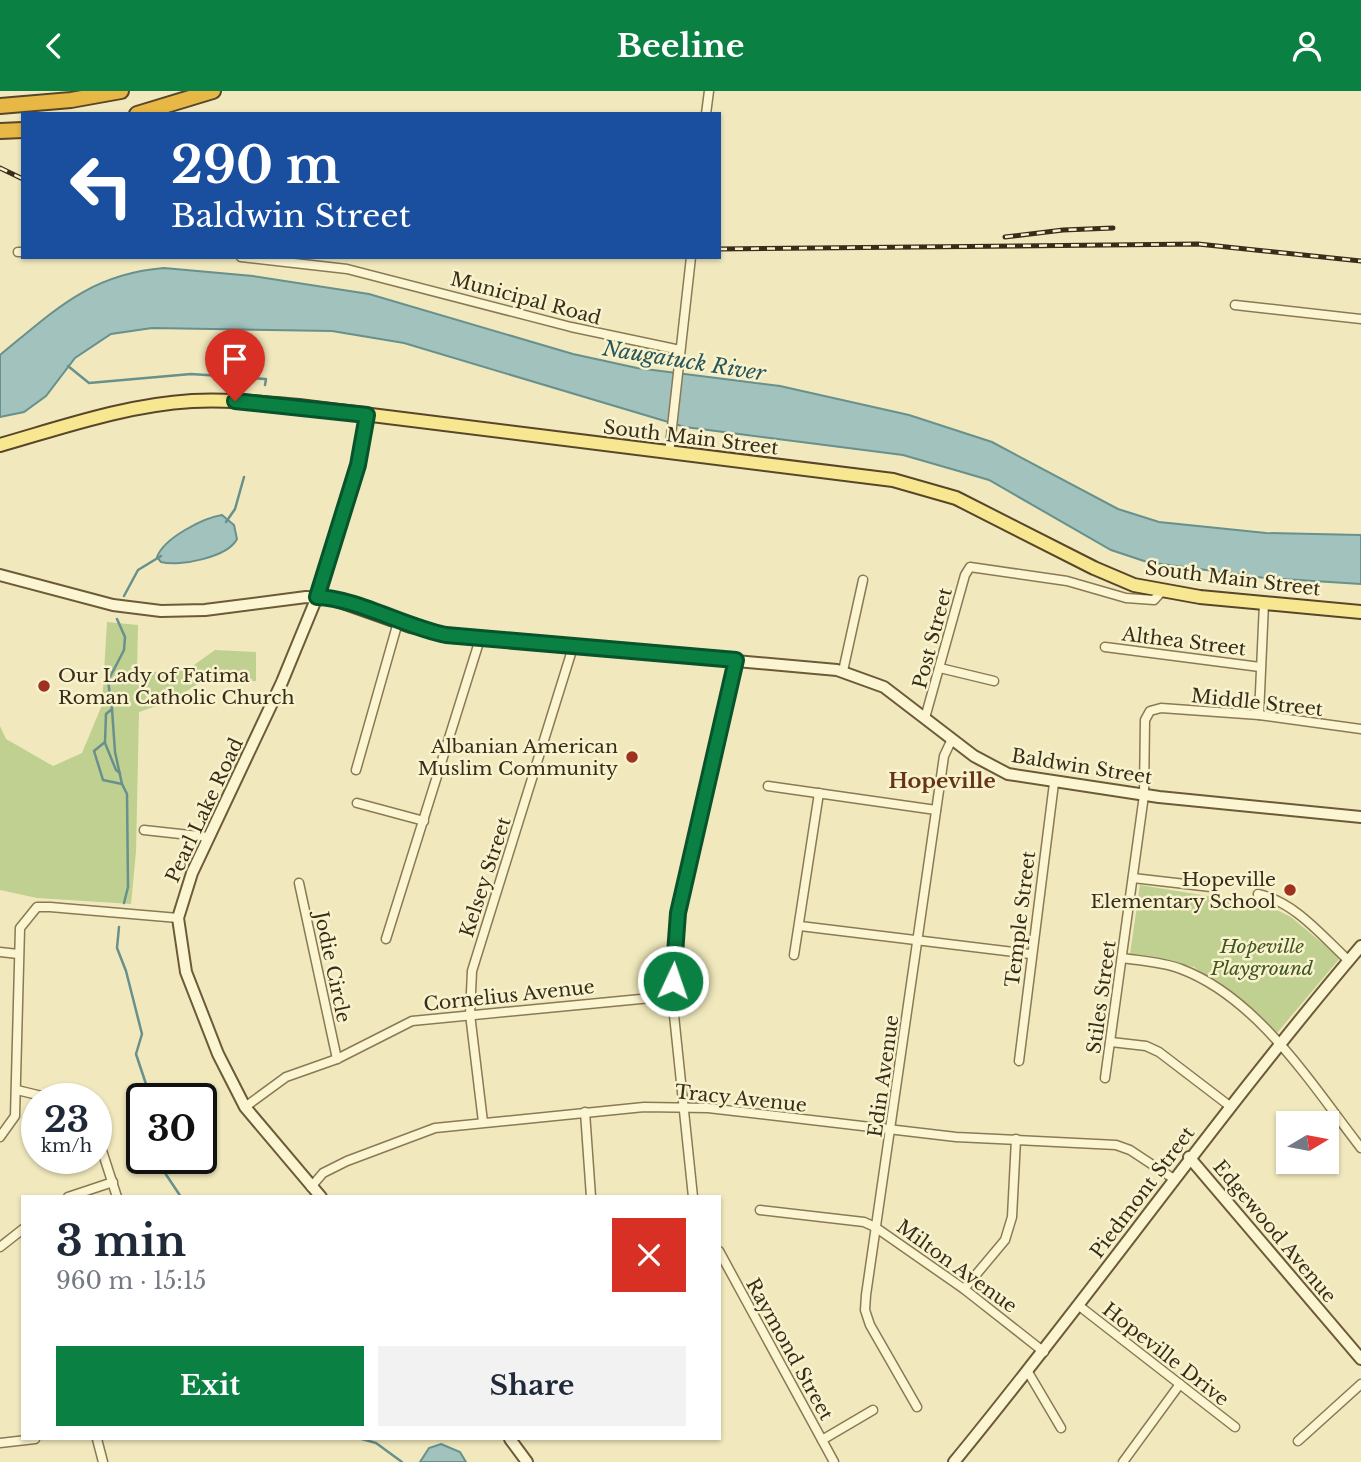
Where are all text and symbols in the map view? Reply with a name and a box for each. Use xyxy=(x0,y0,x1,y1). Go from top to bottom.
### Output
text: Beeline xyxy=(617,26,744,66)
icon: back xyxy=(35,27,73,65)
icon: person xyxy=(1288,27,1326,65)
text: 290 m xyxy=(171,135,340,196)
icon: left xyxy=(56,140,147,231)
text: Baldwin Street xyxy=(171,196,411,236)
street label: Municipal Road xyxy=(448,267,604,330)
pin xyxy=(205,329,265,401)
water label: Naugatuck River xyxy=(600,335,769,387)
icon: arrive xyxy=(216,340,254,378)
street label: South Main Street xyxy=(602,415,781,460)
street label: South Main Street xyxy=(1144,556,1323,601)
street label: Post Street xyxy=(908,584,957,691)
street label: Althea Street xyxy=(1120,622,1248,661)
place label: Our Lady of Fatima Roman Catholic Church xyxy=(58,664,295,709)
marker: Our Lady of Fatima Roman Catholic Church xyxy=(36,678,52,694)
street label: Middle Street xyxy=(1190,684,1325,721)
street label: Pearl Lake Road xyxy=(161,734,248,886)
place label: Albanian American Muslim Community xyxy=(418,735,618,780)
street label: Baldwin Street xyxy=(1010,744,1155,789)
marker: Albanian American Muslim Community xyxy=(624,749,640,765)
district label: Hopeville xyxy=(888,768,996,794)
street label: Kelsey Street xyxy=(455,813,516,940)
street label: Temple Street xyxy=(1001,849,1040,988)
place label: Hopeville Elementary School xyxy=(1090,868,1276,913)
marker: Hopeville Elementary School xyxy=(1282,882,1298,898)
street label: Jodie Circle xyxy=(309,907,355,1025)
park label: Hopeville Playground xyxy=(1210,935,1314,980)
street label: Stiles Street xyxy=(1082,938,1121,1055)
position arrow xyxy=(636,944,710,1018)
street label: Cornelius Avenue xyxy=(422,975,596,1016)
street label: Edin Avenue xyxy=(864,1013,903,1139)
street label: Tracy Avenue xyxy=(674,1080,808,1117)
speed limit sign: 30 xyxy=(126,1083,217,1174)
text: 23 xyxy=(44,1098,89,1141)
north arrow xyxy=(1276,1111,1339,1174)
map controls xyxy=(1276,1111,1339,1174)
street label: Piedmont Street xyxy=(1085,1121,1200,1263)
text: km/h xyxy=(41,1135,92,1157)
street label: Edgewood Avenue xyxy=(1208,1155,1341,1307)
text: 3 min xyxy=(56,1215,186,1267)
street label: Milton Avenue xyxy=(892,1215,1021,1318)
button: close xyxy=(612,1218,686,1292)
text: 960 m · 15:15 xyxy=(56,1267,206,1295)
street label: Raymond Street xyxy=(741,1274,838,1425)
street label: Hopeville Drive xyxy=(1098,1298,1233,1411)
button: Exit xyxy=(56,1346,364,1426)
button: Share xyxy=(378,1346,686,1426)

